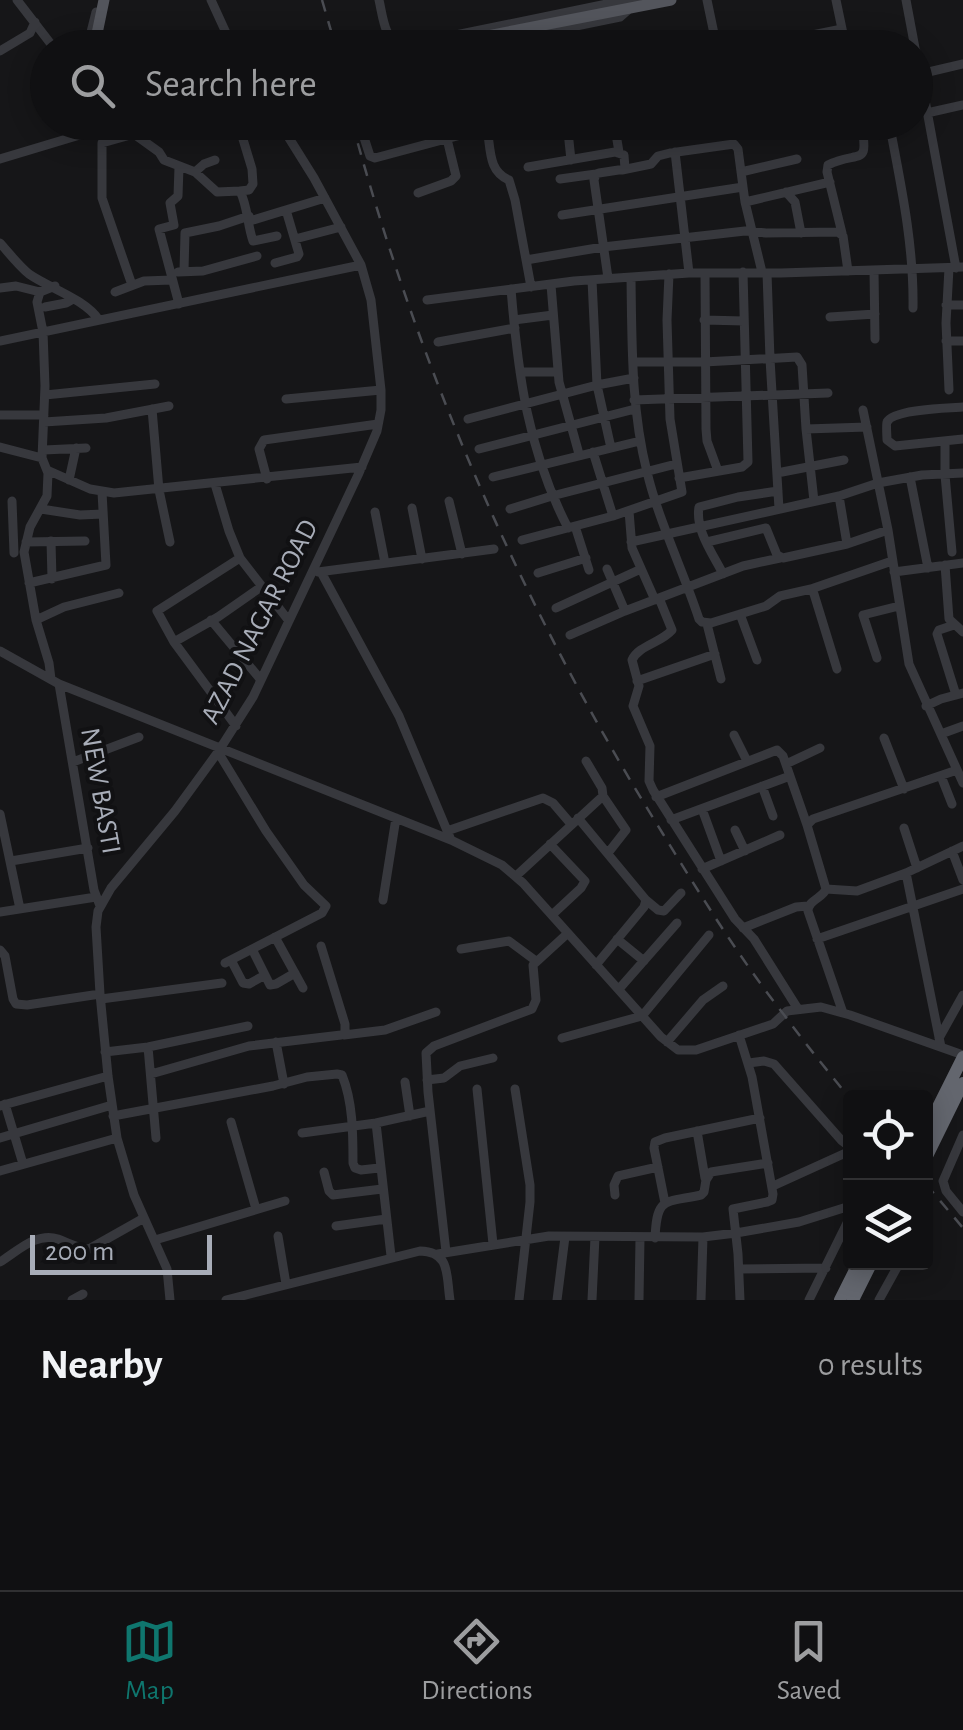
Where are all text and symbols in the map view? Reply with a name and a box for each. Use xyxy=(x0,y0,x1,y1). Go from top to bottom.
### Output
search box xyxy=(30,30,933,140)
icon: search xyxy=(65,58,120,113)
text: Search here xyxy=(145,66,317,104)
street label: AZAD NAGAR ROAD xyxy=(196,515,324,729)
street label: NEW BASTI xyxy=(75,726,125,856)
map controls xyxy=(843,1090,933,1270)
button: locate xyxy=(843,1090,933,1180)
button: layers xyxy=(843,1180,933,1270)
scale bar xyxy=(30,1230,212,1274)
text: 200 m xyxy=(45,1238,114,1266)
text: Nearby xyxy=(40,1344,163,1386)
text: 0 results xyxy=(818,1349,923,1381)
tab: Map xyxy=(122,1614,177,1708)
tab: Directions xyxy=(421,1614,533,1708)
tab: Saved xyxy=(777,1614,841,1708)

